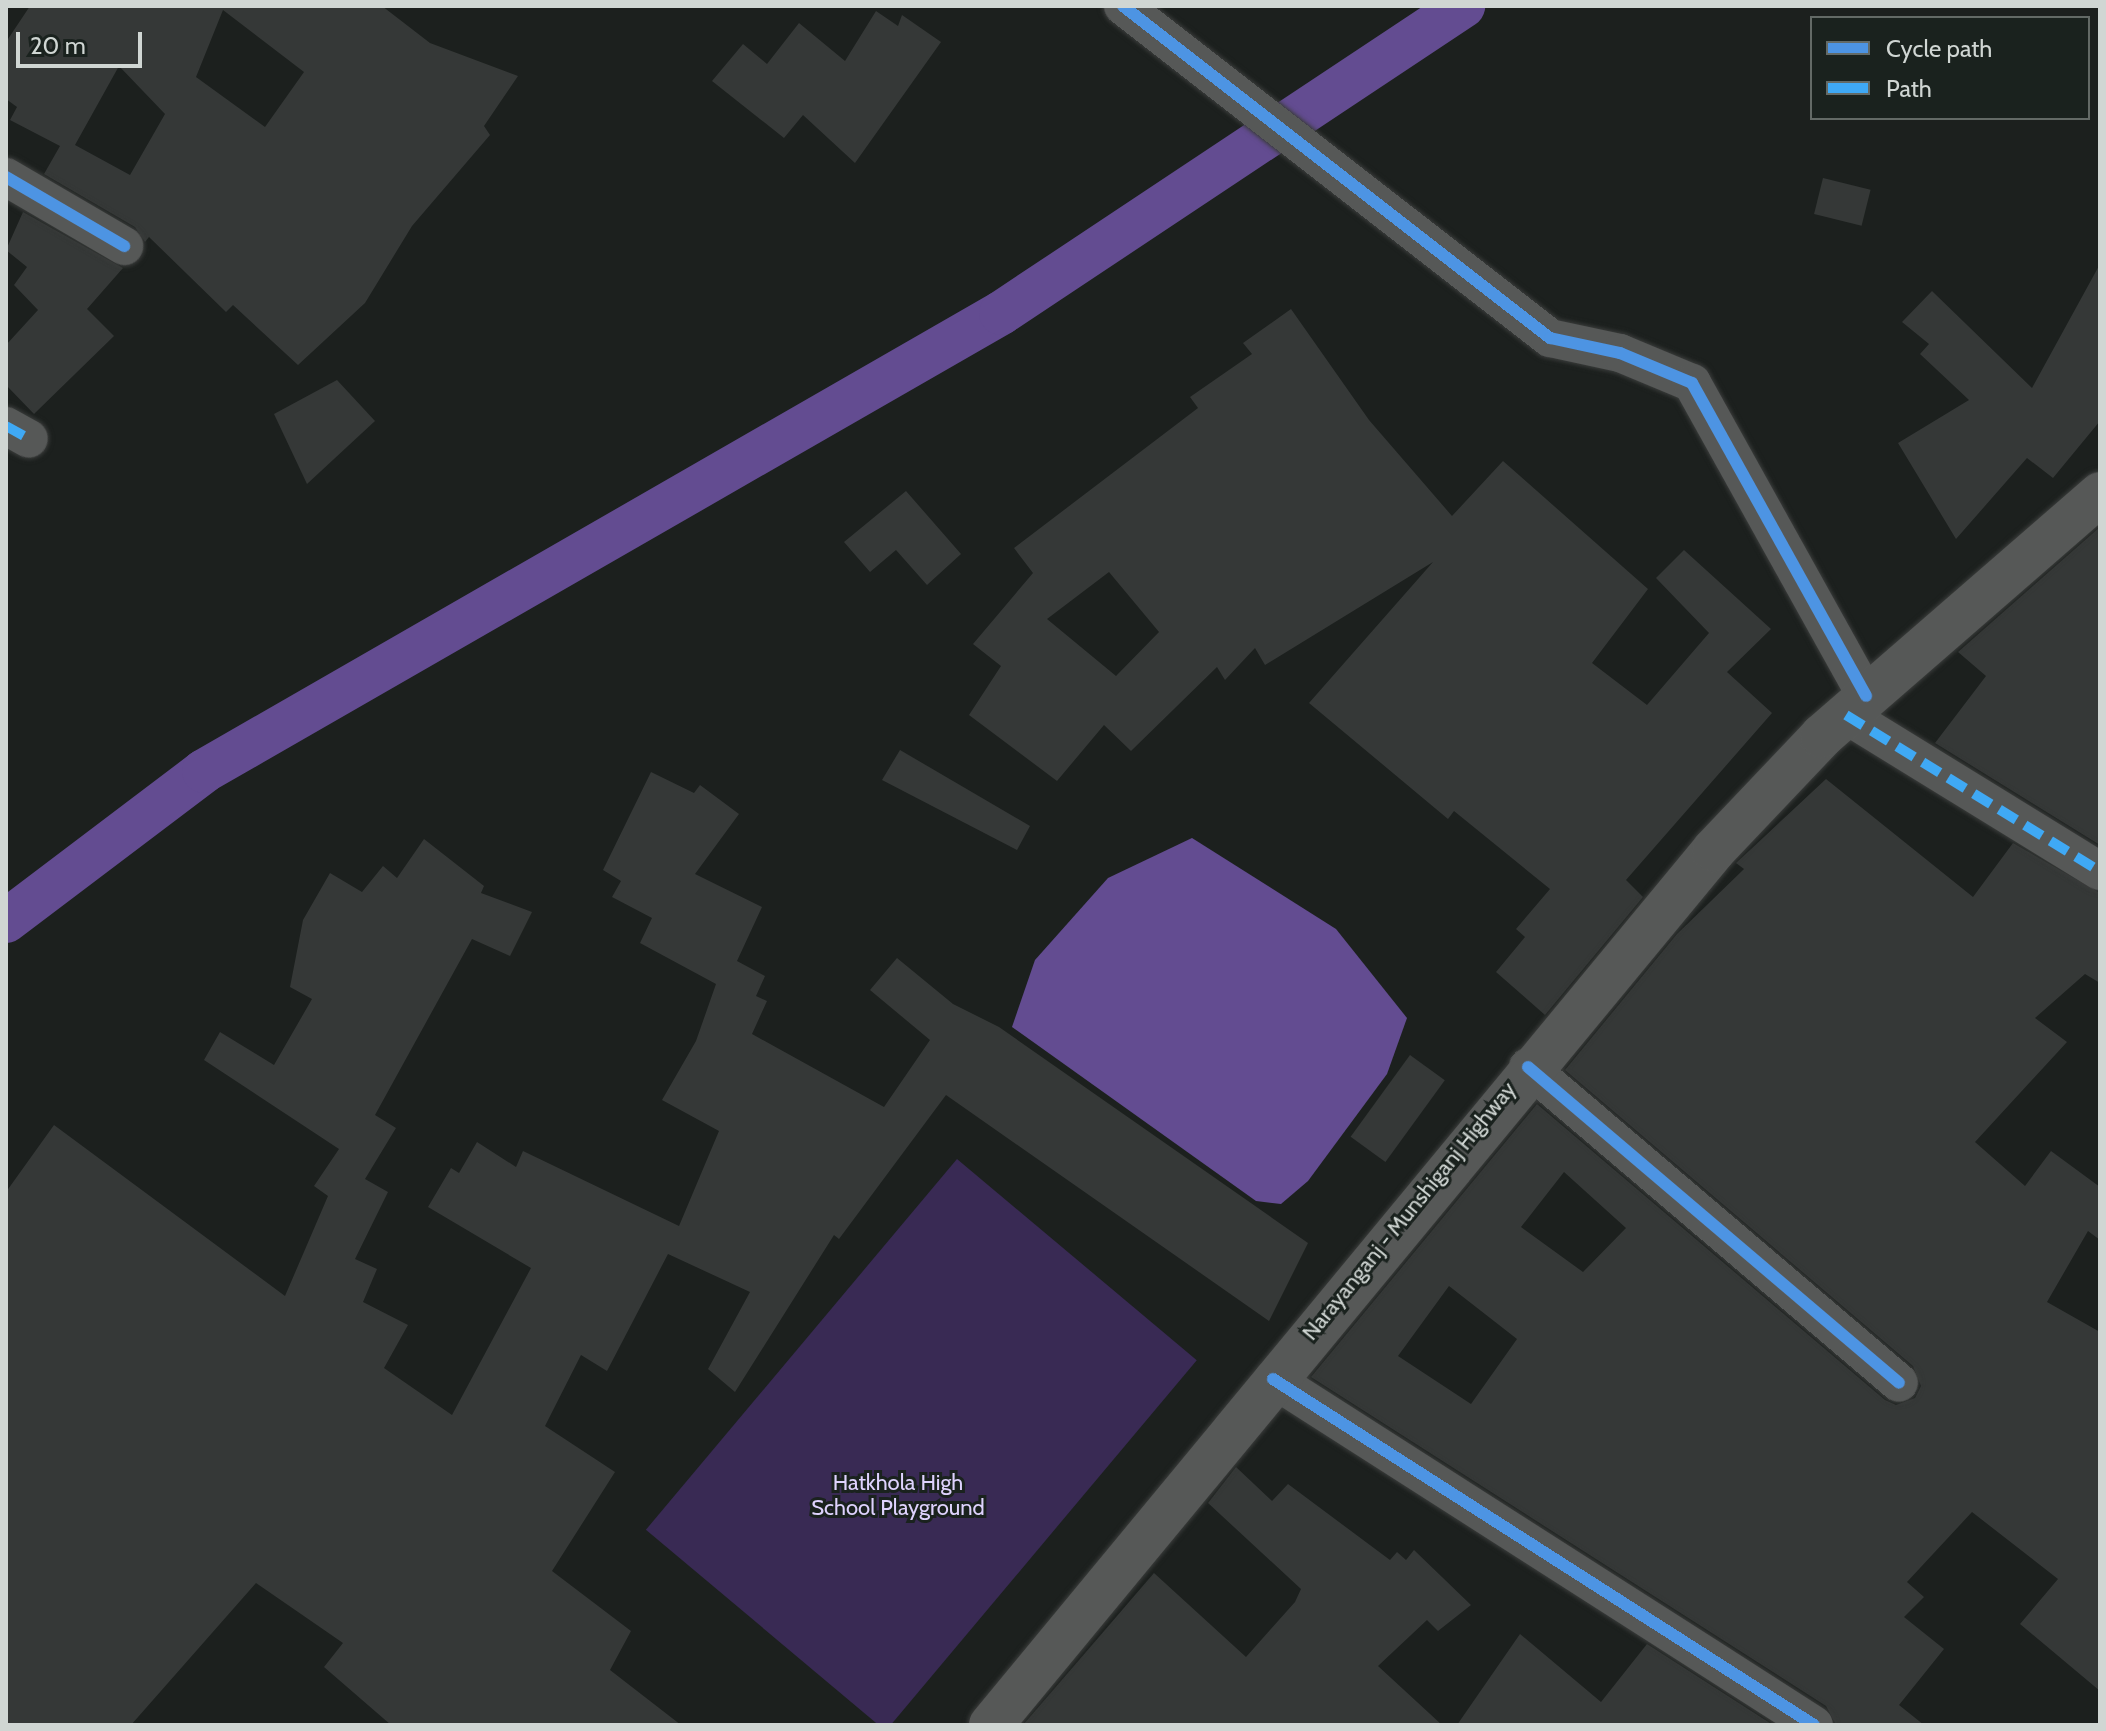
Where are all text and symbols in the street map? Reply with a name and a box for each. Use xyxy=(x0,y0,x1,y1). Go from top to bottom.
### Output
scale bar xyxy=(20,16,146,66)
legend xyxy=(1810,16,2090,120)
text: 20 m xyxy=(30,31,86,60)
text: Cycle path xyxy=(1886,34,1992,63)
text: Path xyxy=(1886,74,1932,103)
street label: Narayanganj - Munshiganj Highway xyxy=(1297,1077,1521,1345)
park label: Hatkhola High School Playground xyxy=(811,1469,985,1520)

